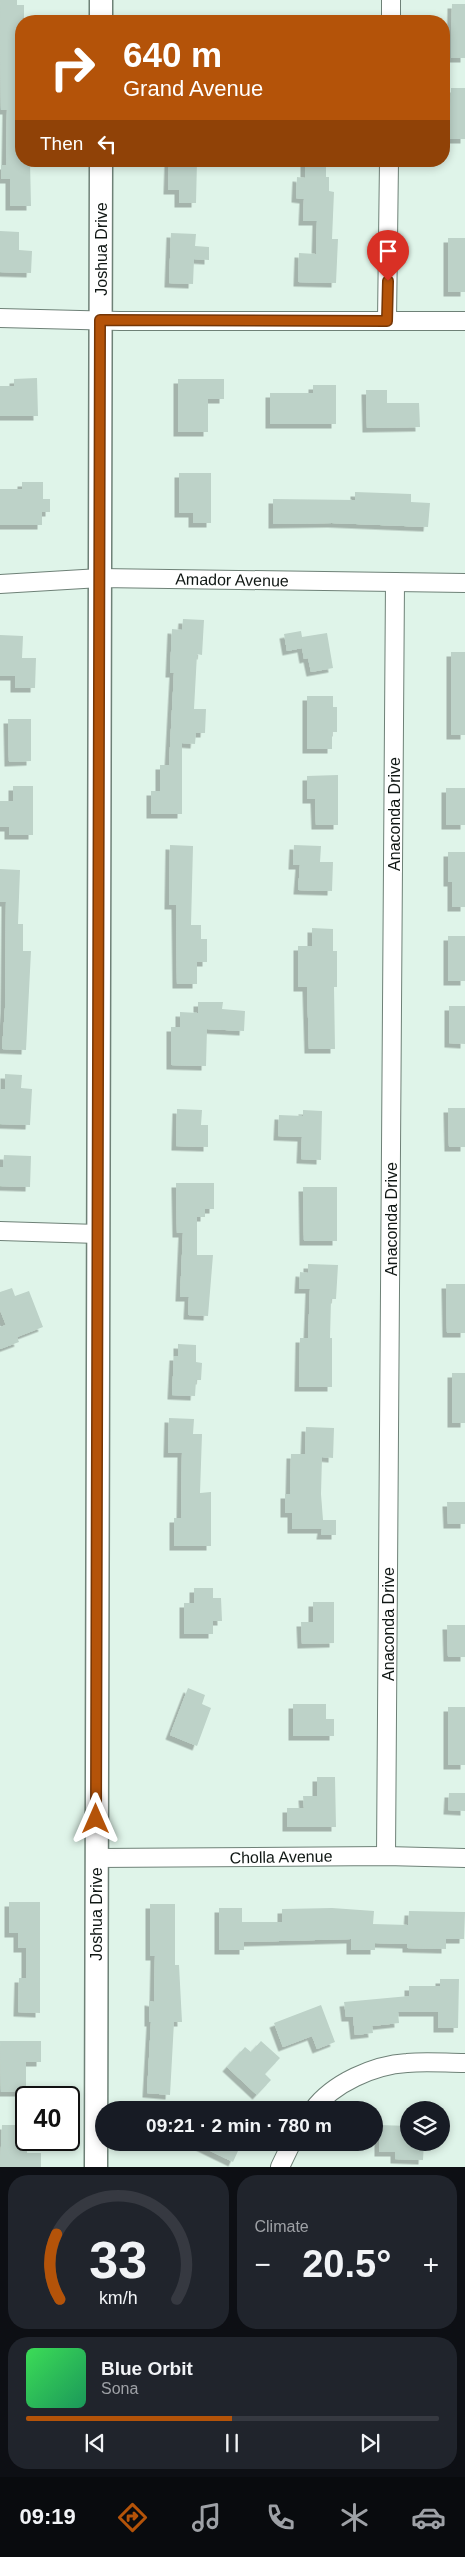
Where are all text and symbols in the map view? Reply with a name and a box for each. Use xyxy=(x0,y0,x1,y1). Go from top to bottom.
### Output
icon: right xyxy=(40,35,105,100)
text: 640 m xyxy=(123,35,222,74)
text: Grand Avenue xyxy=(123,76,263,101)
icon: left xyxy=(93,130,121,158)
text: Then xyxy=(40,133,83,154)
street label: Joshua Drive xyxy=(93,202,110,296)
pin xyxy=(367,230,409,281)
icon: arrive xyxy=(374,237,402,265)
street label: Amador Avenue xyxy=(175,571,289,589)
street label: Anaconda Drive xyxy=(386,757,403,871)
street label: Anaconda Drive xyxy=(383,1162,400,1276)
street label: Anaconda Drive xyxy=(380,1567,397,1681)
position arrow xyxy=(69,1792,121,1844)
street label: Cholla Avenue xyxy=(229,1848,333,1866)
street label: Joshua Drive xyxy=(88,1867,105,1961)
speed limit sign: 40 xyxy=(15,2086,80,2151)
map controls xyxy=(400,2101,450,2151)
button: layers xyxy=(400,2101,450,2151)
text: 09:21 · 2 min · 780 m xyxy=(146,2115,332,2136)
text: Climate xyxy=(255,2218,309,2235)
text: 33 xyxy=(89,2231,147,2289)
text: 20.5° xyxy=(302,2243,391,2285)
text: − xyxy=(255,2249,271,2280)
text: + xyxy=(423,2249,439,2280)
text: km/h xyxy=(99,2288,138,2308)
text: Blue Orbit xyxy=(101,2358,193,2379)
text: Sona xyxy=(101,2380,138,2397)
icon: previous xyxy=(81,2429,109,2457)
icon: pause xyxy=(218,2429,246,2457)
icon: next xyxy=(356,2429,384,2457)
icon: directions xyxy=(115,2500,150,2535)
icon: music xyxy=(189,2500,224,2535)
icon: phone xyxy=(263,2500,298,2535)
icon: climate xyxy=(337,2500,372,2535)
icon: car xyxy=(411,2500,446,2535)
text: 09:19 xyxy=(19,2504,76,2529)

